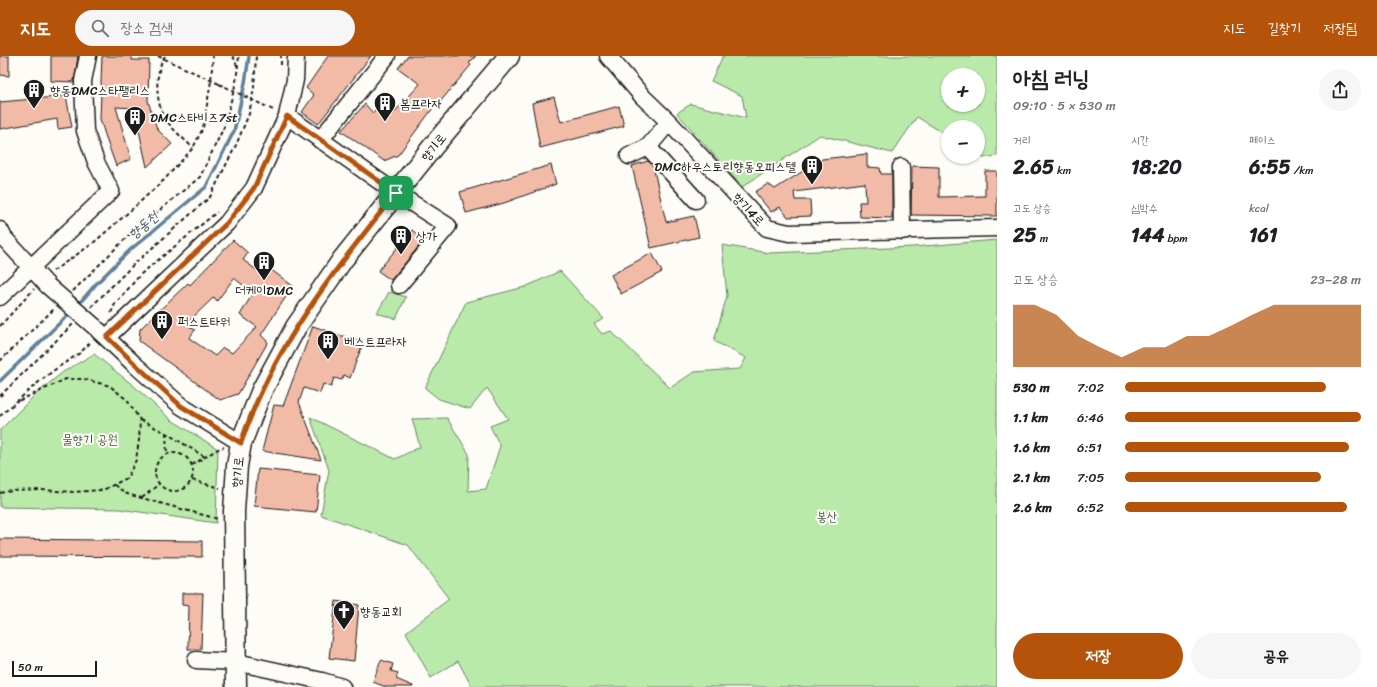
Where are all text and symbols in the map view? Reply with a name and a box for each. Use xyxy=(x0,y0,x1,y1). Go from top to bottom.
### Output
search box xyxy=(75,10,355,46)
text: 지도 xyxy=(20,12,51,45)
text: 장소 검색 xyxy=(121,15,173,41)
text: 지도 xyxy=(1223,16,1245,41)
text: 길찾기 xyxy=(1267,16,1301,41)
text: 저장됨 xyxy=(1323,16,1357,41)
icon: search xyxy=(89,17,111,39)
text: 아침 러닝 xyxy=(1013,59,1090,98)
map controls xyxy=(941,68,985,164)
button: + xyxy=(941,68,985,112)
button: share xyxy=(1319,69,1361,111)
building icon: 향동DMC스타팰리스 xyxy=(21,77,47,110)
place label: 향동DMC스타팰리스 xyxy=(50,79,150,102)
building icon: 봄프라자 xyxy=(372,90,398,123)
place label: 봄프라자 xyxy=(400,92,442,115)
text: 09:10 · 5 × 530 m xyxy=(1013,94,1116,117)
building icon: DMC스타비즈7st xyxy=(122,104,148,137)
place label: DMC스타비즈7st xyxy=(150,106,238,129)
button: − xyxy=(941,120,985,164)
street label: 향기로 xyxy=(415,128,452,167)
text: 거리 xyxy=(1013,131,1031,150)
text: 시간 xyxy=(1131,131,1149,150)
text: 페이스 xyxy=(1249,131,1276,150)
text: 2.65 xyxy=(1013,150,1054,185)
text: 18:20 xyxy=(1131,150,1182,185)
text: 6:55 xyxy=(1249,150,1291,185)
building icon: DMC하우스토리향동오피스텔 xyxy=(799,153,825,186)
place label: DMC하우스토리향동오피스텔 xyxy=(654,155,797,178)
text: km xyxy=(1054,161,1071,180)
text: /km xyxy=(1291,161,1313,180)
pin xyxy=(379,176,413,210)
icon: arrive xyxy=(385,182,407,204)
street label: 향기4로 xyxy=(727,187,771,232)
text: 고도 상승 xyxy=(1013,199,1051,218)
text: 심박수 xyxy=(1131,199,1158,218)
text: kcal xyxy=(1249,199,1269,218)
water label: 향동천 xyxy=(122,204,166,246)
text: 25 xyxy=(1013,218,1037,253)
text: 144 xyxy=(1131,218,1165,253)
text: 161 xyxy=(1249,218,1278,253)
building icon: 상가 xyxy=(388,223,414,256)
place label: 상가 xyxy=(416,225,437,248)
text: m xyxy=(1037,229,1048,248)
text: bpm xyxy=(1165,229,1188,248)
building icon: 더케이DMC xyxy=(251,249,277,282)
text: 고도 상승 xyxy=(1013,268,1058,291)
text: 23–28 m xyxy=(1310,268,1361,291)
place label: 더케이DMC xyxy=(235,279,293,302)
building icon: 퍼스트타워 xyxy=(149,308,175,341)
place label: 퍼스트타워 xyxy=(178,310,230,333)
building icon: 베스트프라자 xyxy=(315,328,341,361)
place label: 베스트프라자 xyxy=(344,330,407,353)
text: 530 m xyxy=(1013,376,1050,399)
text: 7:02 xyxy=(1077,376,1104,399)
text: 1.1 km xyxy=(1013,406,1048,429)
text: 6:46 xyxy=(1077,406,1104,429)
park label: 물향기 공원 xyxy=(62,428,118,451)
text: 1.6 km xyxy=(1013,436,1050,459)
text: 6:51 xyxy=(1077,436,1102,459)
street label: 향기로 xyxy=(225,455,250,489)
text: 2.1 km xyxy=(1013,466,1050,489)
text: 7:05 xyxy=(1077,466,1105,489)
text: 2.6 km xyxy=(1013,496,1052,519)
text: 6:52 xyxy=(1077,496,1104,519)
park label: 봉산 xyxy=(817,505,837,528)
church icon: 향동교회 xyxy=(331,598,357,631)
place label: 향동교회 xyxy=(360,600,402,623)
button: 저장 xyxy=(1013,633,1183,679)
button: 공유 xyxy=(1191,633,1361,679)
text: 50 m xyxy=(18,658,43,677)
scale bar xyxy=(12,659,97,678)

